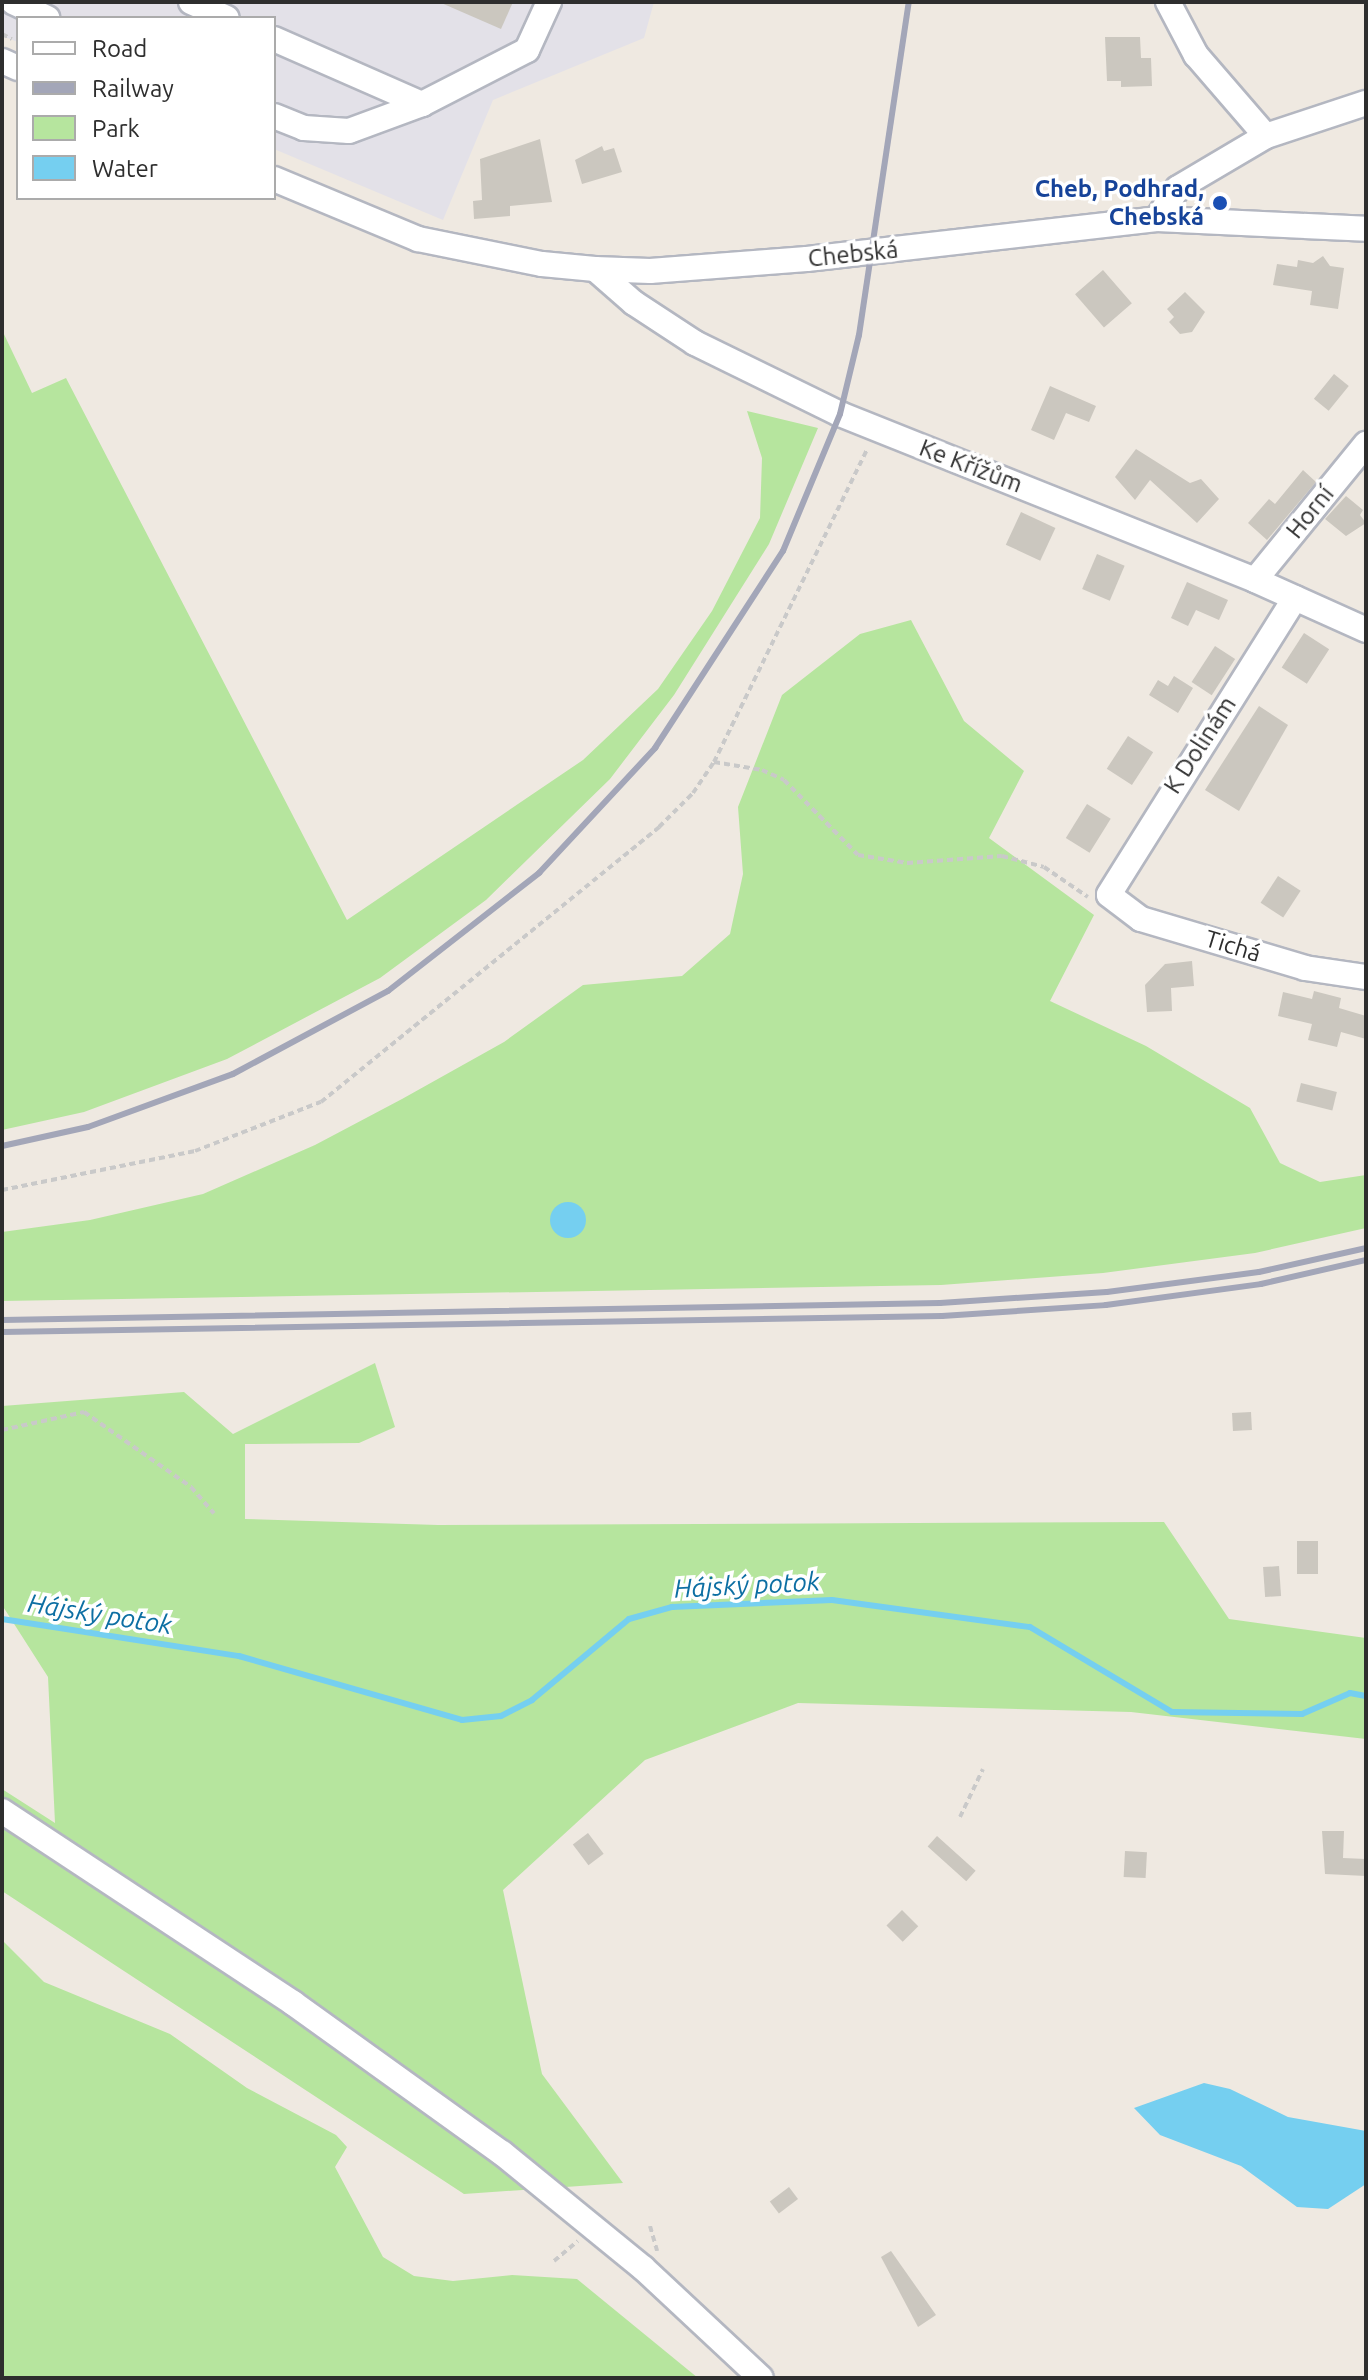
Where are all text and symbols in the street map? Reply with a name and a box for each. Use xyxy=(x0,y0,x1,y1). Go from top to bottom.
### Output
legend xyxy=(16,16,276,200)
text: Road xyxy=(92,35,147,62)
text: Railway xyxy=(92,75,174,102)
text: Park xyxy=(92,115,140,142)
text: Water xyxy=(92,155,158,182)
place label: Cheb, Podhrad, Chebská xyxy=(1035,175,1204,231)
marker: Cheb, Podhrad, Chebská xyxy=(1211,194,1229,212)
street label: Chebská xyxy=(806,235,900,273)
street label: Ke Křížům xyxy=(915,433,1027,499)
street label: Horní xyxy=(1280,480,1340,544)
street label: K Dolinám xyxy=(1158,691,1242,799)
street label: Tichá xyxy=(1202,924,1264,968)
water label: Hájský potok xyxy=(673,1566,821,1604)
water label: Hájský potok xyxy=(25,1587,175,1641)

